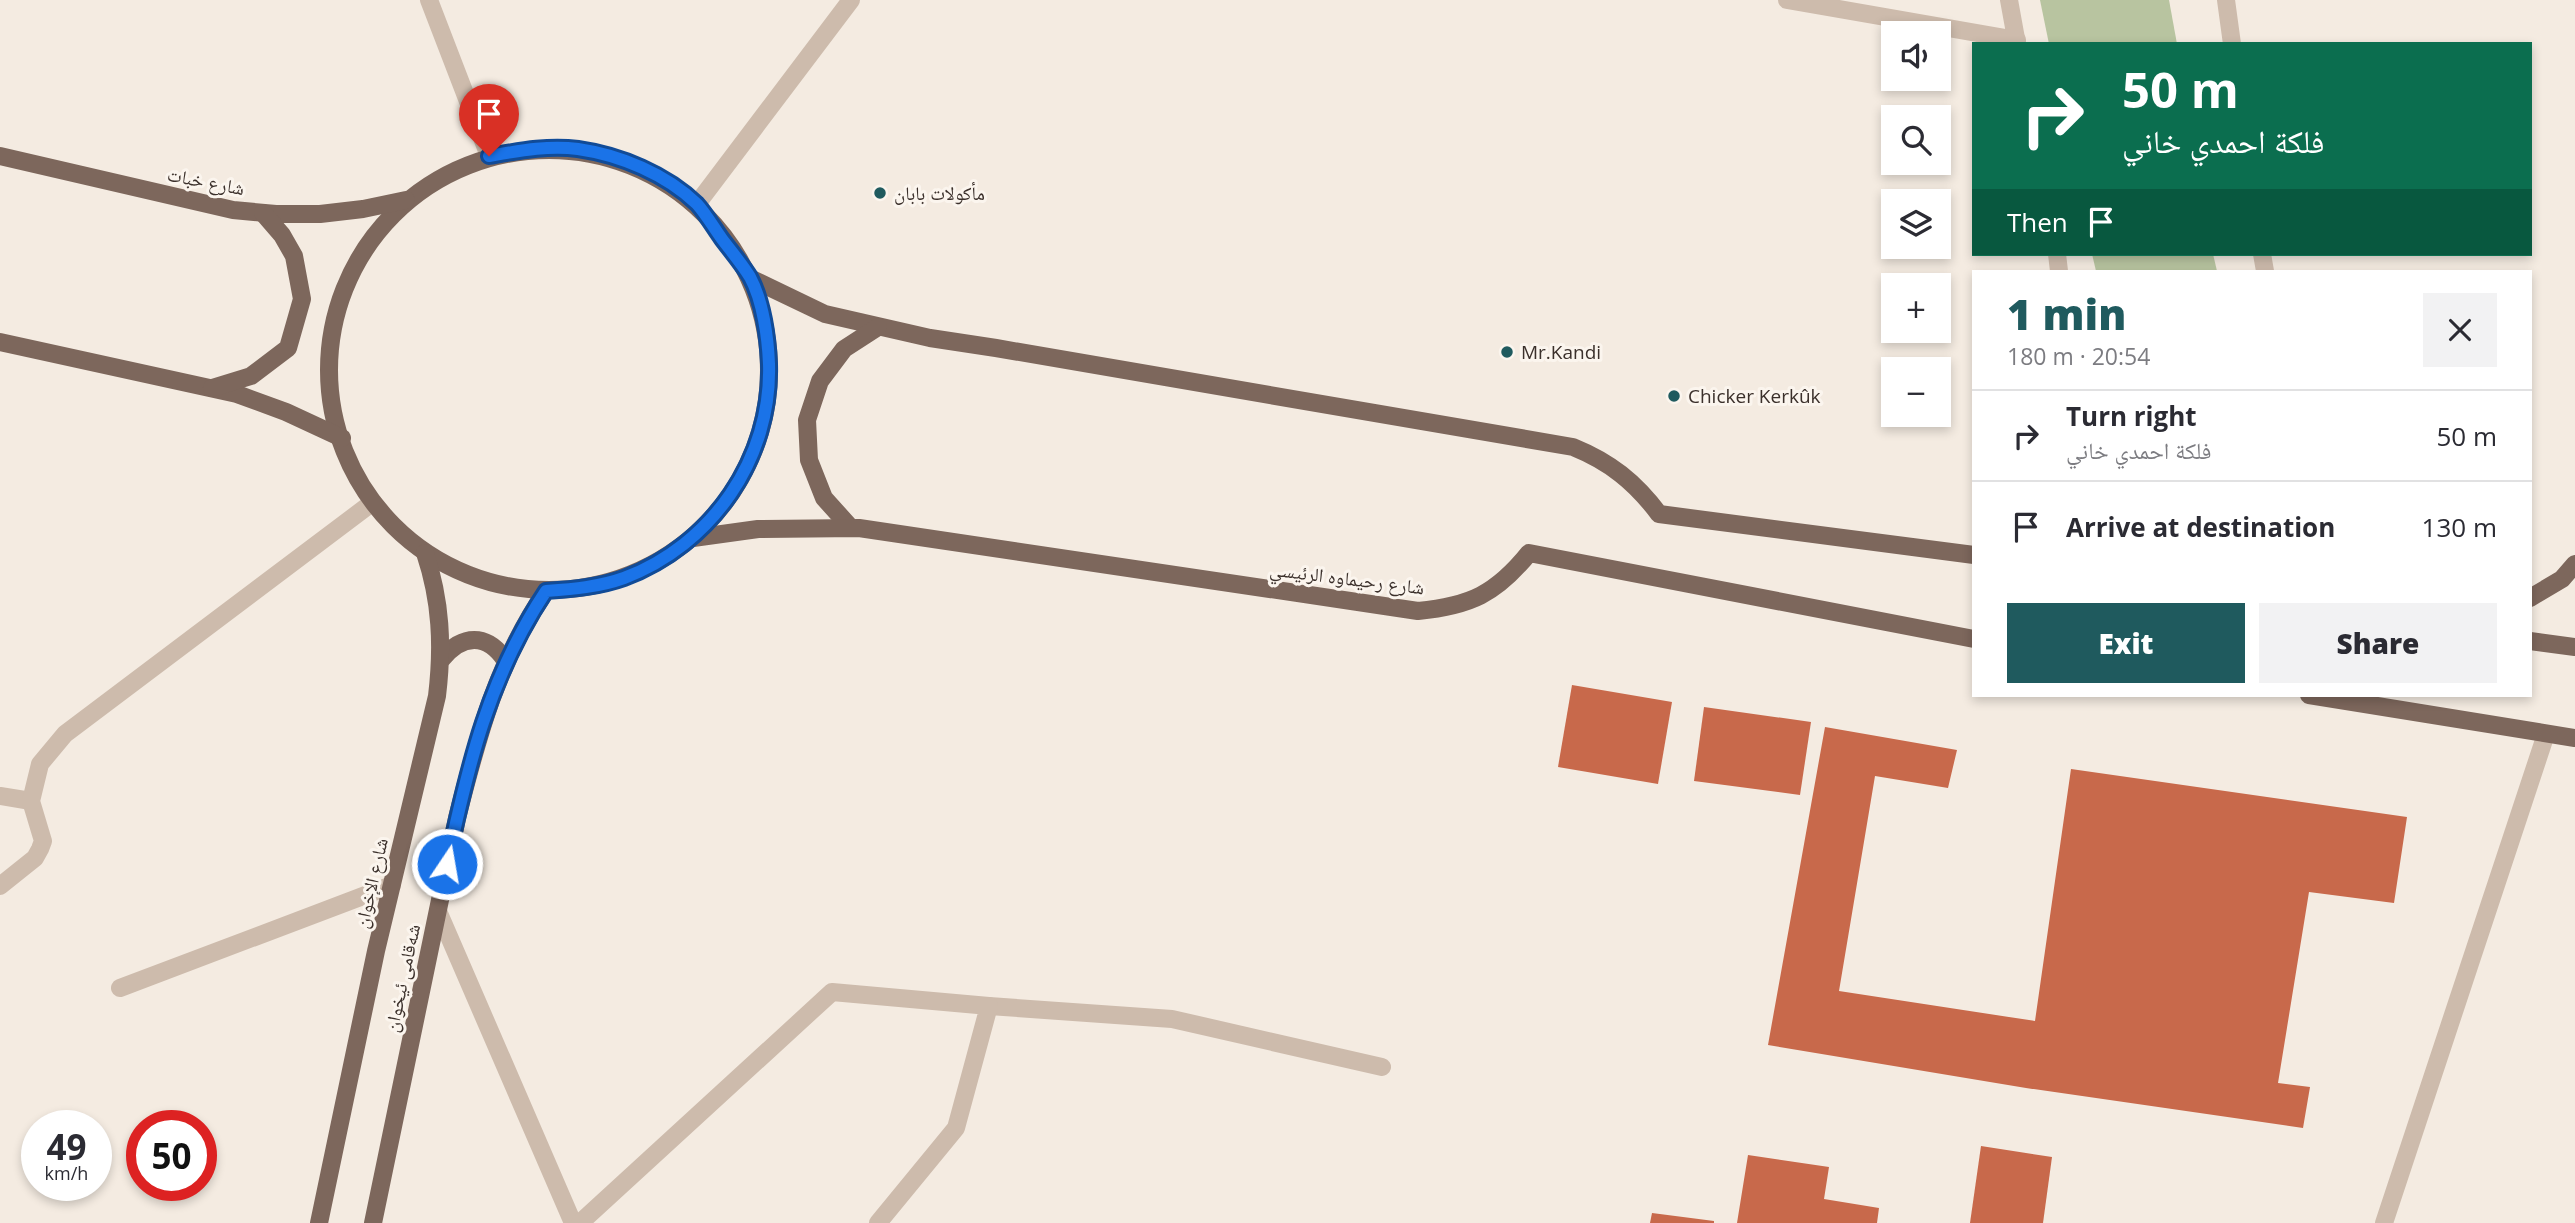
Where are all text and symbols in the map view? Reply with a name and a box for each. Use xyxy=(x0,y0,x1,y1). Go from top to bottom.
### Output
map controls xyxy=(1881,21,1951,427)
button: sound xyxy=(1881,21,1951,91)
text: 50 m xyxy=(2122,56,2239,122)
icon: right xyxy=(2007,70,2098,161)
pin xyxy=(459,84,519,156)
icon: arrive xyxy=(470,95,508,133)
button: search xyxy=(1881,105,1951,175)
text: فلكة احمدي خاني xyxy=(2122,119,2324,162)
street label: شارع خبات xyxy=(165,161,247,201)
place label: مأكولات بابان xyxy=(894,180,985,206)
marker: مأكولات بابان xyxy=(872,185,888,201)
button: layers xyxy=(1881,189,1951,259)
icon: arrive xyxy=(2082,203,2120,241)
text: Then xyxy=(2007,204,2068,240)
button: + xyxy=(1881,273,1951,343)
text: 1 min xyxy=(2007,285,2126,342)
button: close xyxy=(2423,293,2497,367)
place label: Mr.Kandi xyxy=(1521,339,1601,365)
text: 180 m · 20:54 xyxy=(2007,340,2150,372)
marker: Mr.Kandi xyxy=(1499,344,1515,360)
button: − xyxy=(1881,357,1951,427)
place label: Chicker Kerkûk xyxy=(1688,383,1821,409)
marker: Chicker Kerkûk xyxy=(1666,388,1682,404)
text: Turn right xyxy=(2066,398,2197,434)
icon: right xyxy=(2007,417,2045,455)
text: 50 m xyxy=(2436,418,2497,454)
text: فلكة احمدي خاني xyxy=(2066,434,2212,466)
icon: arrive xyxy=(2007,508,2045,546)
text: Arrive at destination xyxy=(2066,509,2335,545)
text: 130 m xyxy=(2422,509,2497,545)
street label: شارع رحيماوه الرئيسي xyxy=(1268,556,1426,603)
button: Exit xyxy=(2007,603,2245,683)
button: Share xyxy=(2259,603,2497,683)
position arrow xyxy=(410,827,484,901)
street label: شارع الإخوان xyxy=(348,835,394,931)
street label: شەقامی ئیخوان xyxy=(378,922,426,1034)
speed limit sign: 50 xyxy=(126,1110,217,1201)
text: 49 xyxy=(46,1123,87,1170)
text: km/h xyxy=(45,1161,88,1185)

